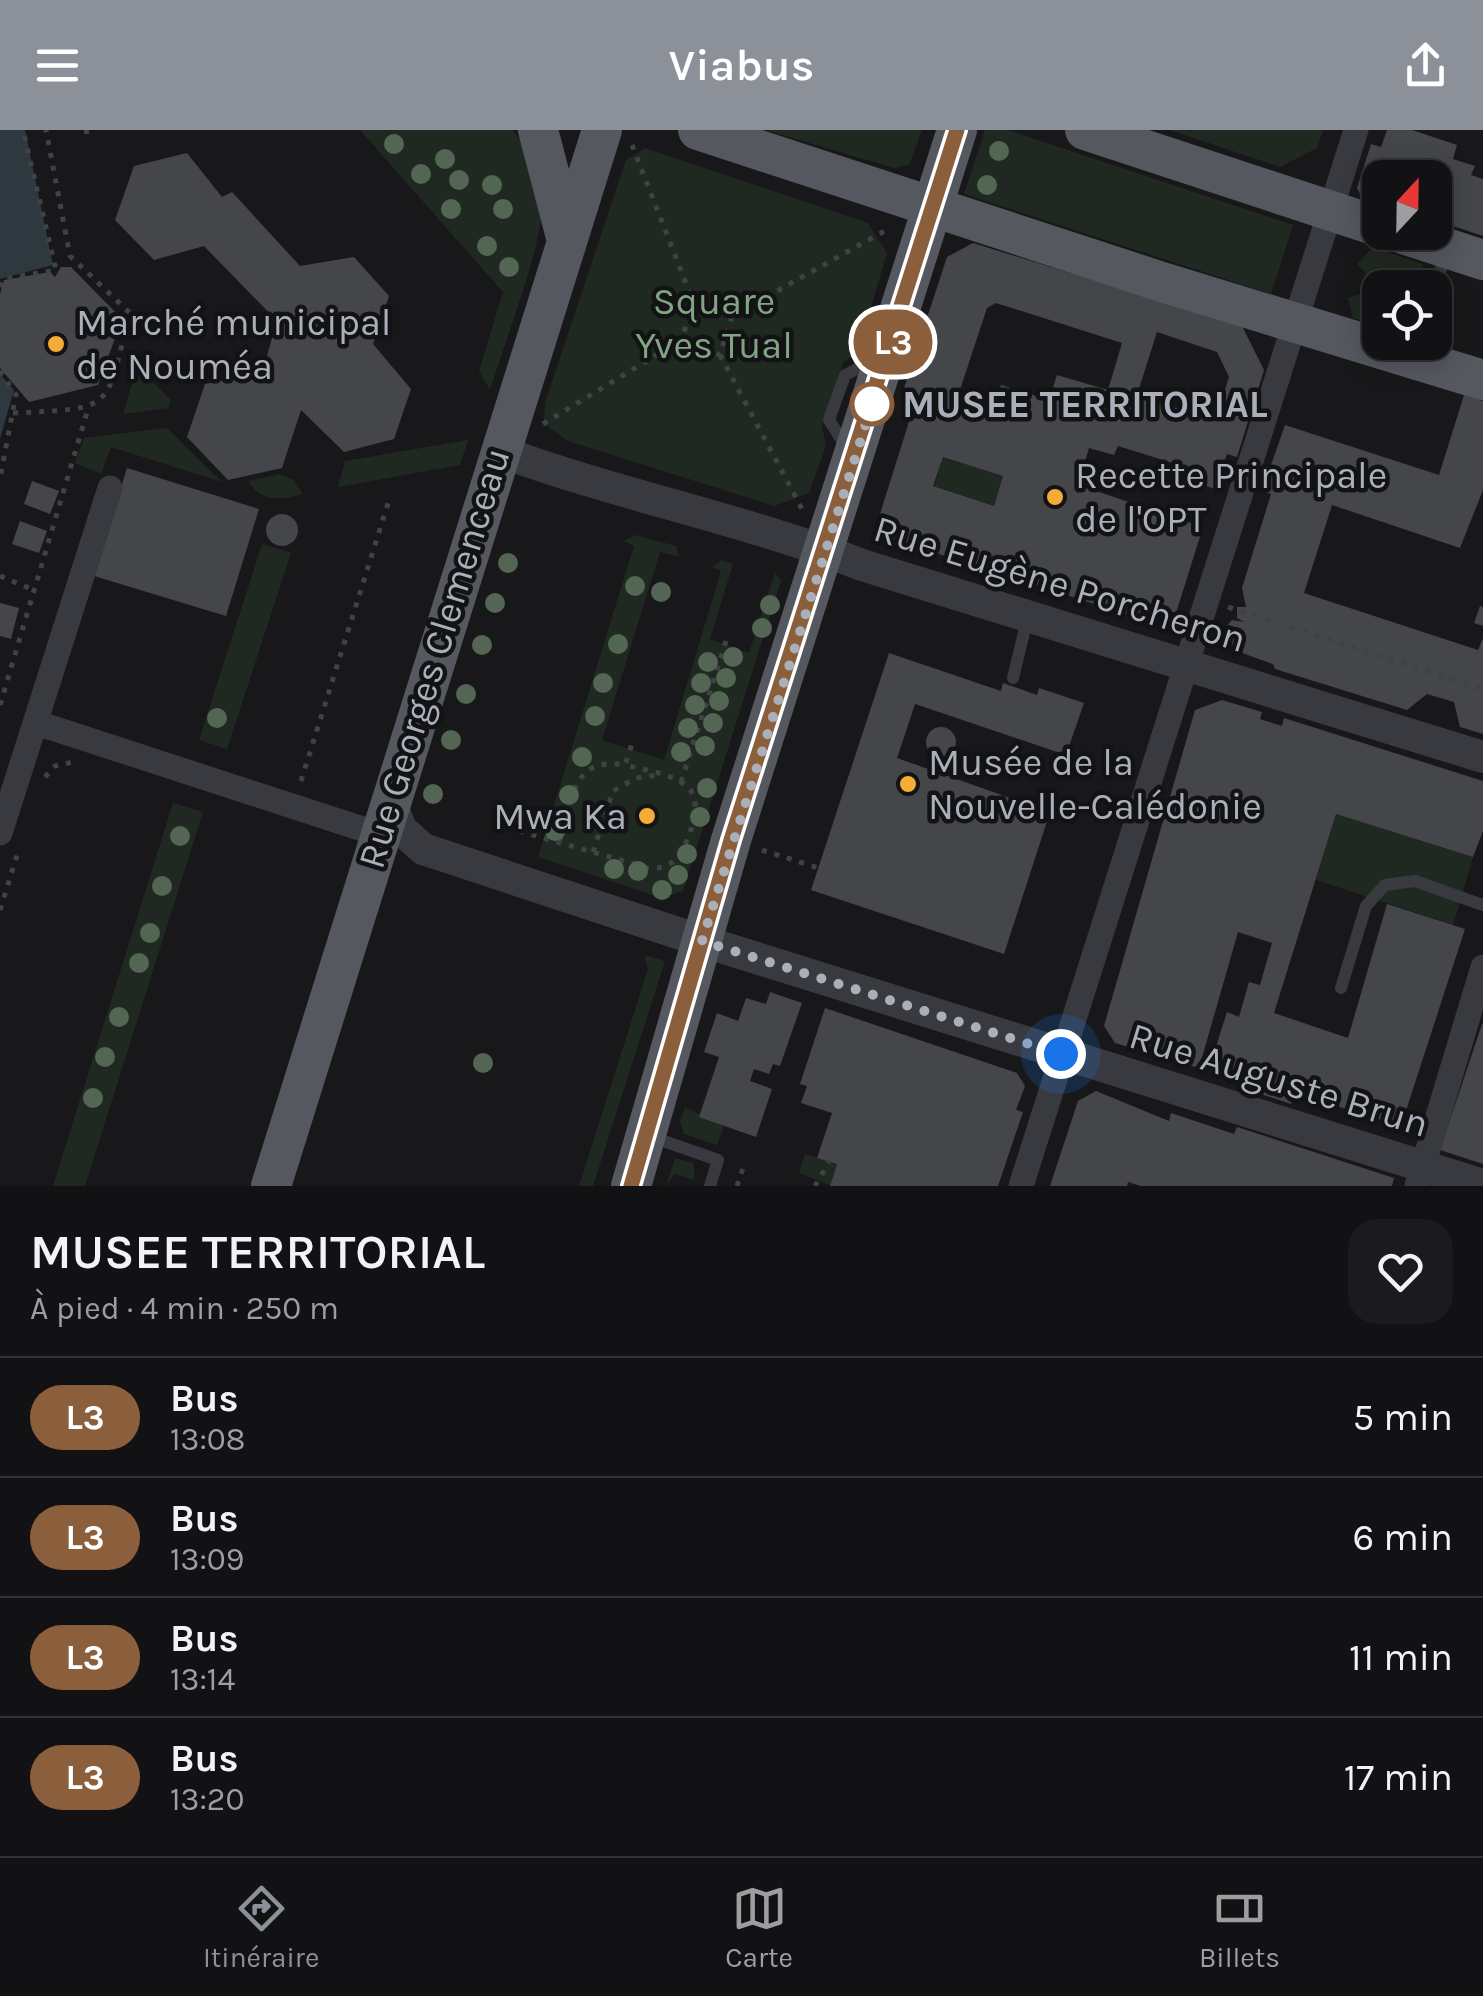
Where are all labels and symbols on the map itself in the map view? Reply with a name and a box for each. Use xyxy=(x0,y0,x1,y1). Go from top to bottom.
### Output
north arrow xyxy=(1362,160,1452,250)
park label: Square Yves Tual xyxy=(635,279,793,368)
place label: Marché municipal de Nouméa xyxy=(76,300,391,389)
line badge: L3 xyxy=(848,310,938,374)
marker: Marché municipal de Nouméa xyxy=(45,333,67,355)
place label: MUSEE TERRITORIAL xyxy=(902,382,1268,427)
marker: MUSEE TERRITORIAL xyxy=(851,383,893,425)
street label: Rue Georges Clemenceau xyxy=(349,442,519,874)
place label: Recette Principale de l'OPT xyxy=(1075,453,1387,542)
marker: Recette Principale de l'OPT xyxy=(1044,486,1066,508)
street label: Rue Eugène Porcheron xyxy=(869,506,1251,662)
place label: Musée de la Nouvelle-Calédonie xyxy=(928,740,1262,829)
marker: Musée de la Nouvelle-Calédonie xyxy=(897,773,919,795)
place label: Mwa Ka xyxy=(493,794,627,839)
marker: Mwa Ka xyxy=(636,805,658,827)
street label: Rue Auguste Brun xyxy=(1124,1013,1434,1147)
your location xyxy=(1036,1029,1086,1079)

